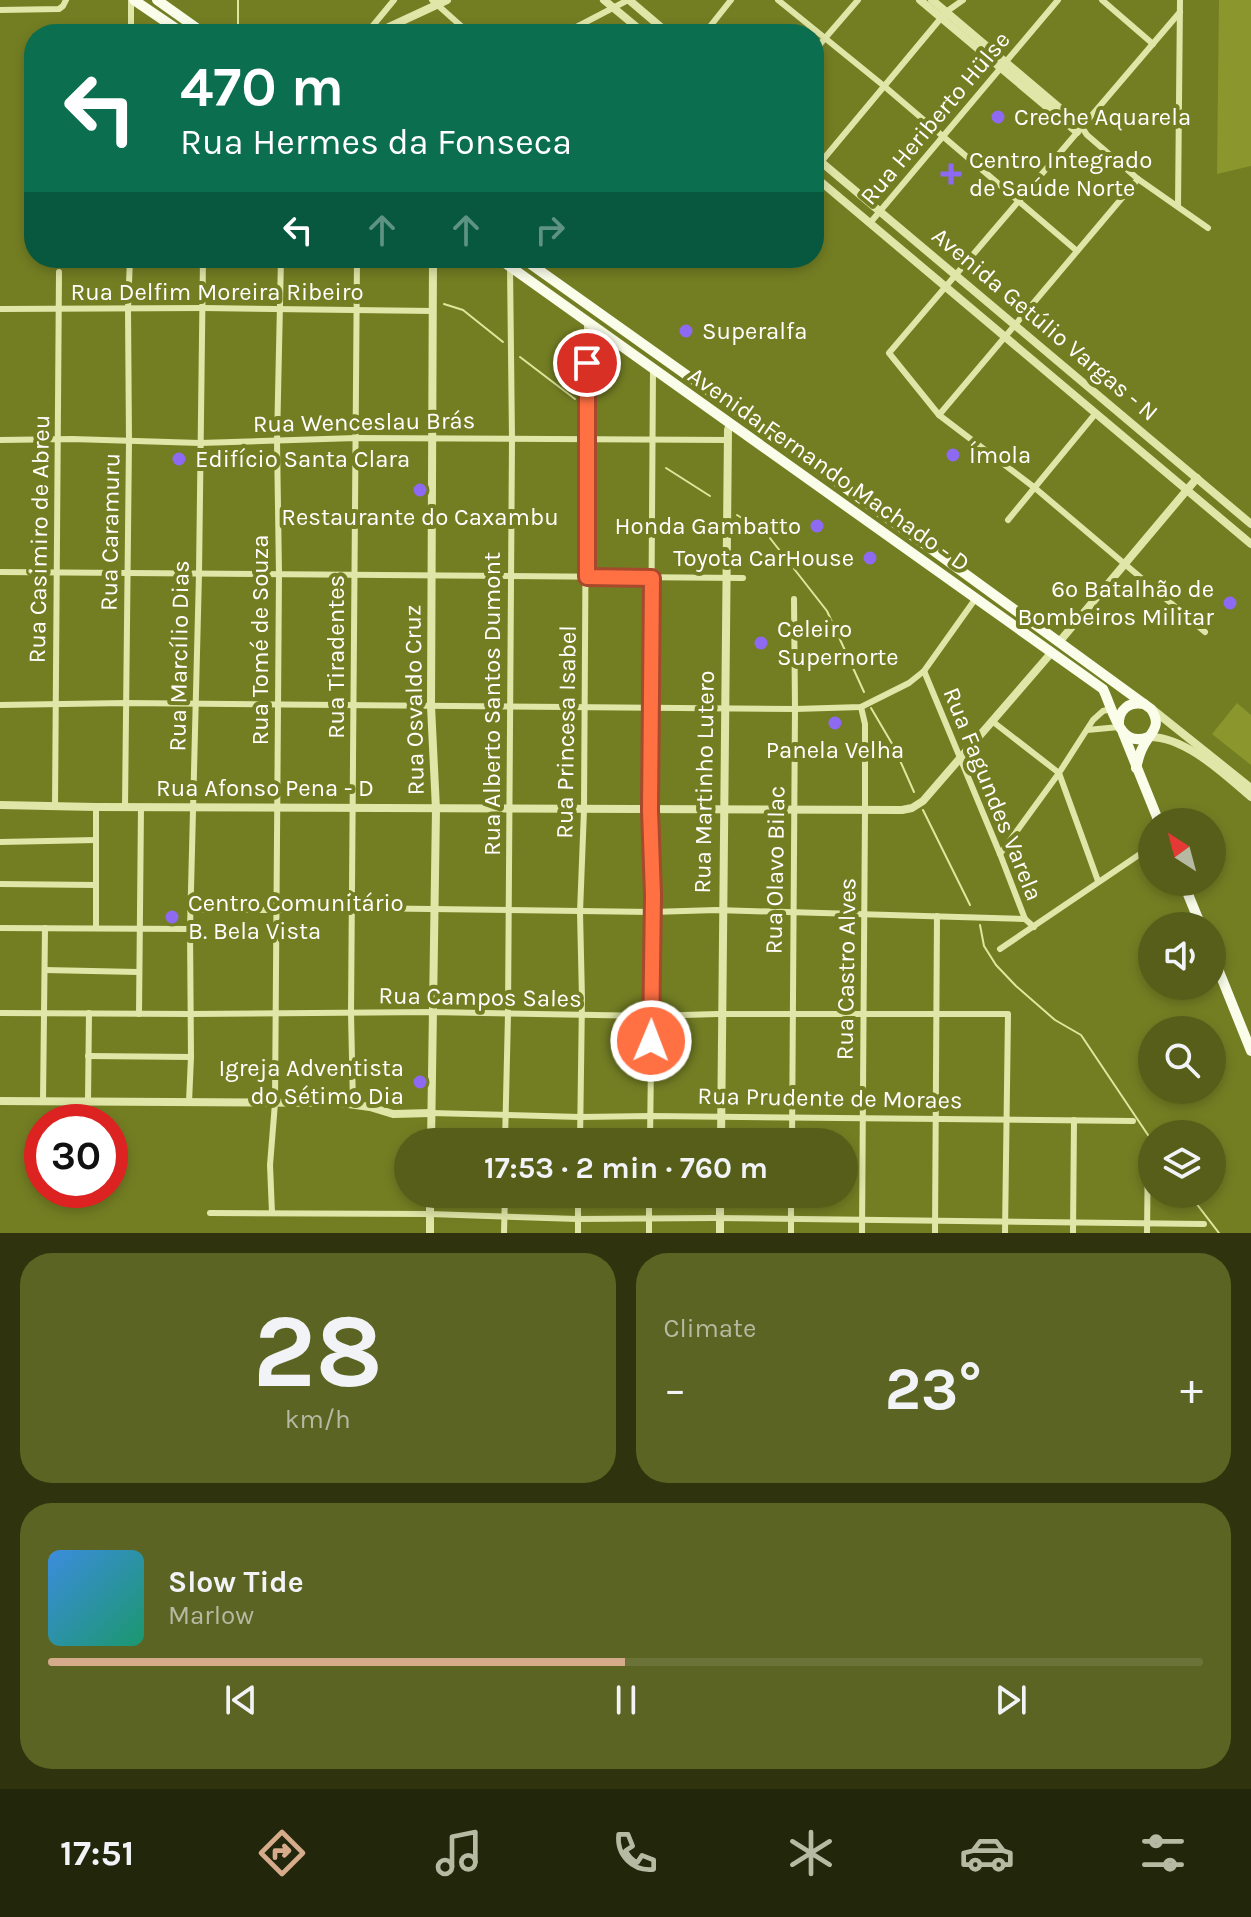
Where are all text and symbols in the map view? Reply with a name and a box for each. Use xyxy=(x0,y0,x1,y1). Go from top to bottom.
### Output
street label: Rua Heriberto Hülse xyxy=(854,26,1016,210)
text: 470 m xyxy=(180,54,344,119)
icon: left xyxy=(48,56,152,160)
place label: Creche Aquarela xyxy=(1014,103,1191,131)
marker: Creche Aquarela xyxy=(989,108,1007,126)
text: Rua Hermes da Fonseca xyxy=(180,121,572,163)
place label: Centro Integrado de Saúde Norte xyxy=(969,146,1152,202)
marker: Centro Integrado de Saúde Norte xyxy=(940,163,962,185)
icon: left xyxy=(276,208,320,252)
icon: ahead xyxy=(360,208,404,252)
icon: ahead xyxy=(444,208,488,252)
icon: right xyxy=(528,208,572,252)
street label: Avenida Getúlio Vargas - N xyxy=(926,221,1164,427)
street label: Rua Delfim Moreira Ribeiro xyxy=(70,278,364,306)
place label: Superalfa xyxy=(702,317,807,345)
marker: Superalfa xyxy=(677,322,695,340)
pin xyxy=(553,329,621,397)
icon: arrive xyxy=(565,341,609,385)
street label: Avenida Fernando Machado - D xyxy=(683,361,975,577)
street label: Rua Wenceslau Brás xyxy=(252,406,476,438)
street label: Rua Casimiro de Abreu xyxy=(23,414,55,664)
place label: Ímola xyxy=(969,440,1031,469)
place label: Edifício Santa Clara xyxy=(195,445,410,473)
marker: Ímola xyxy=(944,446,962,464)
marker: Edifício Santa Clara xyxy=(170,450,188,468)
street label: Rua Caramuru xyxy=(95,453,125,611)
marker: Restaurante do Caxambu xyxy=(411,481,429,499)
place label: Restaurante do Caxambu xyxy=(281,503,559,531)
place label: Honda Gambatto xyxy=(615,512,801,540)
marker: Honda Gambatto xyxy=(808,517,826,535)
street label: Rua Tomé de Souza xyxy=(246,535,274,745)
place label: Toyota CarHouse xyxy=(673,544,854,572)
marker: Toyota CarHouse xyxy=(861,549,879,567)
street label: Rua Alberto Santos Dumont xyxy=(478,552,506,856)
street label: Rua Marcílio Dias xyxy=(163,560,195,752)
street label: Rua Tiradentes xyxy=(322,575,350,739)
place label: 6º Batalhão de Bombeiros Militar xyxy=(1017,575,1214,631)
marker: 6º Batalhão de Bombeiros Militar xyxy=(1221,594,1239,612)
street label: Rua Osvaldo Cruz xyxy=(398,604,430,796)
place label: Celeiro Supernorte xyxy=(777,615,899,671)
street label: Rua Princesa Isabel xyxy=(550,625,582,839)
marker: Celeiro Supernorte xyxy=(752,634,770,652)
street label: Rua Martinho Lutero xyxy=(688,670,720,894)
street label: Rua Fagundes Varela xyxy=(937,683,1049,905)
marker: Panela Velha xyxy=(826,714,844,732)
place label: Panela Velha xyxy=(766,736,904,764)
street label: Rua Afonso Pena - D xyxy=(156,774,374,802)
street label: Rua Olavo Bilac xyxy=(760,785,790,955)
north arrow xyxy=(1138,808,1226,896)
map controls xyxy=(1138,808,1226,1208)
street label: Rua Castro Alves xyxy=(830,877,862,1061)
place label: Centro Comunitário B. Bela Vista xyxy=(188,889,404,945)
marker: Centro Comunitário B. Bela Vista xyxy=(163,908,181,926)
button: sound xyxy=(1138,912,1226,1000)
street label: Rua Campos Sales xyxy=(378,981,582,1013)
position arrow xyxy=(609,999,693,1083)
button: search xyxy=(1138,1016,1226,1104)
place label: Igreja Adventista do Sétimo Dia xyxy=(218,1054,404,1110)
marker: Igreja Adventista do Sétimo Dia xyxy=(411,1073,429,1091)
street label: Rua Prudente de Moraes xyxy=(697,1082,963,1114)
speed limit sign: 30 xyxy=(24,1104,128,1208)
button: layers xyxy=(1138,1120,1226,1208)
text: 17:53 · 2 min · 760 m xyxy=(484,1150,768,1186)
text: 28 xyxy=(253,1291,383,1412)
text: Climate xyxy=(664,1313,756,1344)
text: 23° xyxy=(885,1354,982,1424)
text: − xyxy=(664,1364,687,1415)
text: + xyxy=(1180,1364,1203,1415)
text: km/h xyxy=(285,1404,351,1435)
text: Slow Tide xyxy=(168,1564,304,1600)
text: Marlow xyxy=(168,1600,254,1631)
icon: previous xyxy=(219,1678,263,1722)
icon: pause xyxy=(604,1678,648,1722)
icon: next xyxy=(989,1678,1033,1722)
icon: directions xyxy=(254,1825,310,1881)
icon: music xyxy=(431,1825,487,1881)
icon: phone xyxy=(607,1825,663,1881)
icon: climate xyxy=(783,1825,839,1881)
icon: car xyxy=(959,1825,1015,1881)
icon: filters xyxy=(1135,1825,1191,1881)
text: 17:51 xyxy=(60,1832,134,1874)

